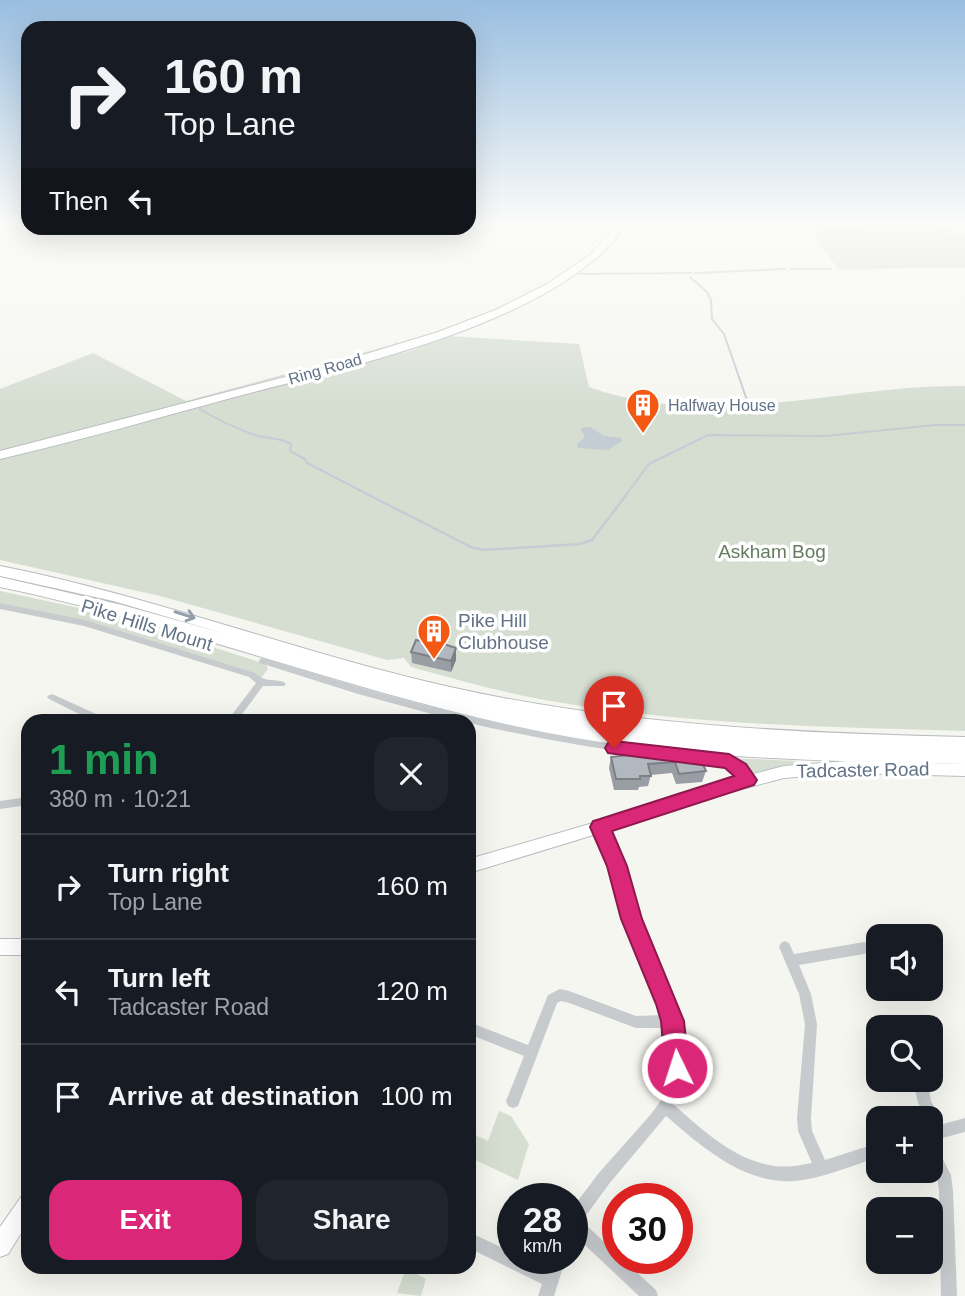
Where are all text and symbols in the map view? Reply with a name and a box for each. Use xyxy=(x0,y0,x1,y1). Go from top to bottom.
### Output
icon: right xyxy=(49,49,140,140)
text: 160 m xyxy=(164,49,303,103)
text: Top Lane xyxy=(164,106,296,142)
icon: left xyxy=(122,182,160,220)
text: Then xyxy=(49,186,108,216)
street label: Ring Road xyxy=(286,350,364,388)
building icon: Halfway House xyxy=(624,386,662,435)
place label: Halfway House xyxy=(668,397,776,414)
park label: Askham Bog xyxy=(718,541,826,562)
street label: Pike Hills Mount xyxy=(79,595,216,655)
one-way arrow xyxy=(174,609,196,622)
place label: Pike Hill Clubhouse xyxy=(458,610,549,653)
building icon: Pike Hill Clubhouse xyxy=(415,612,453,661)
pin xyxy=(584,676,644,748)
icon: arrive xyxy=(595,687,633,725)
text: 1 min xyxy=(49,736,159,783)
button: close xyxy=(374,737,448,811)
street label: Tadcaster Road xyxy=(796,758,930,782)
text: 380 m · 10:21 xyxy=(49,786,191,812)
text: Turn right xyxy=(108,858,229,888)
icon: right xyxy=(49,868,87,906)
text: 160 m xyxy=(376,871,448,901)
text: Top Lane xyxy=(108,889,203,915)
map controls xyxy=(866,924,943,1274)
button: sound xyxy=(866,924,943,1001)
text: Turn left xyxy=(108,963,210,993)
icon: left xyxy=(49,973,87,1011)
text: 120 m xyxy=(376,976,448,1006)
text: Tadcaster Road xyxy=(108,994,269,1020)
button: search xyxy=(866,1015,943,1092)
position arrow xyxy=(640,1031,714,1105)
icon: arrive xyxy=(49,1078,87,1116)
text: Arrive at destination xyxy=(108,1081,359,1111)
text: 100 m xyxy=(380,1081,453,1111)
button: + xyxy=(866,1106,943,1183)
button: Exit xyxy=(49,1180,242,1260)
button: Share xyxy=(256,1180,448,1260)
speed limit sign: 30 xyxy=(602,1183,693,1274)
button: − xyxy=(866,1197,943,1274)
text: 28 xyxy=(523,1200,562,1239)
text: km/h xyxy=(523,1236,562,1256)

